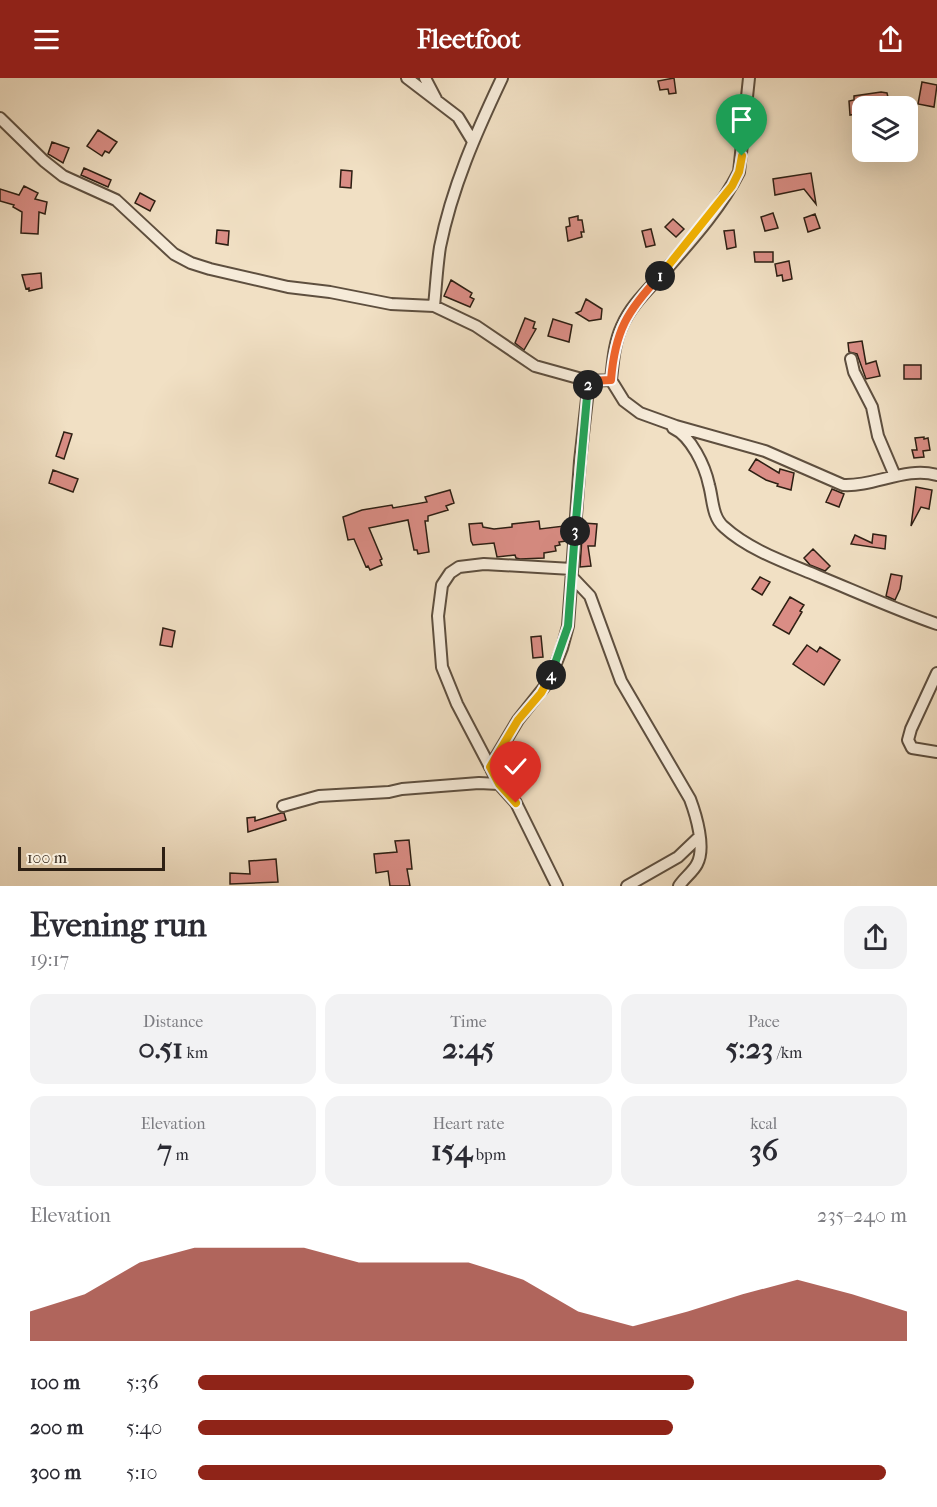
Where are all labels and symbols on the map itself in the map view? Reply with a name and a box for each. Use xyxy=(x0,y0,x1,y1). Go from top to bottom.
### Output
pin xyxy=(716,94,767,156)
pin: 1 xyxy=(645,261,675,291)
pin: 2 xyxy=(573,370,603,400)
pin: 3 xyxy=(560,516,590,546)
pin: 4 xyxy=(536,660,566,690)
pin xyxy=(490,741,541,803)
scale bar xyxy=(18,844,165,872)

